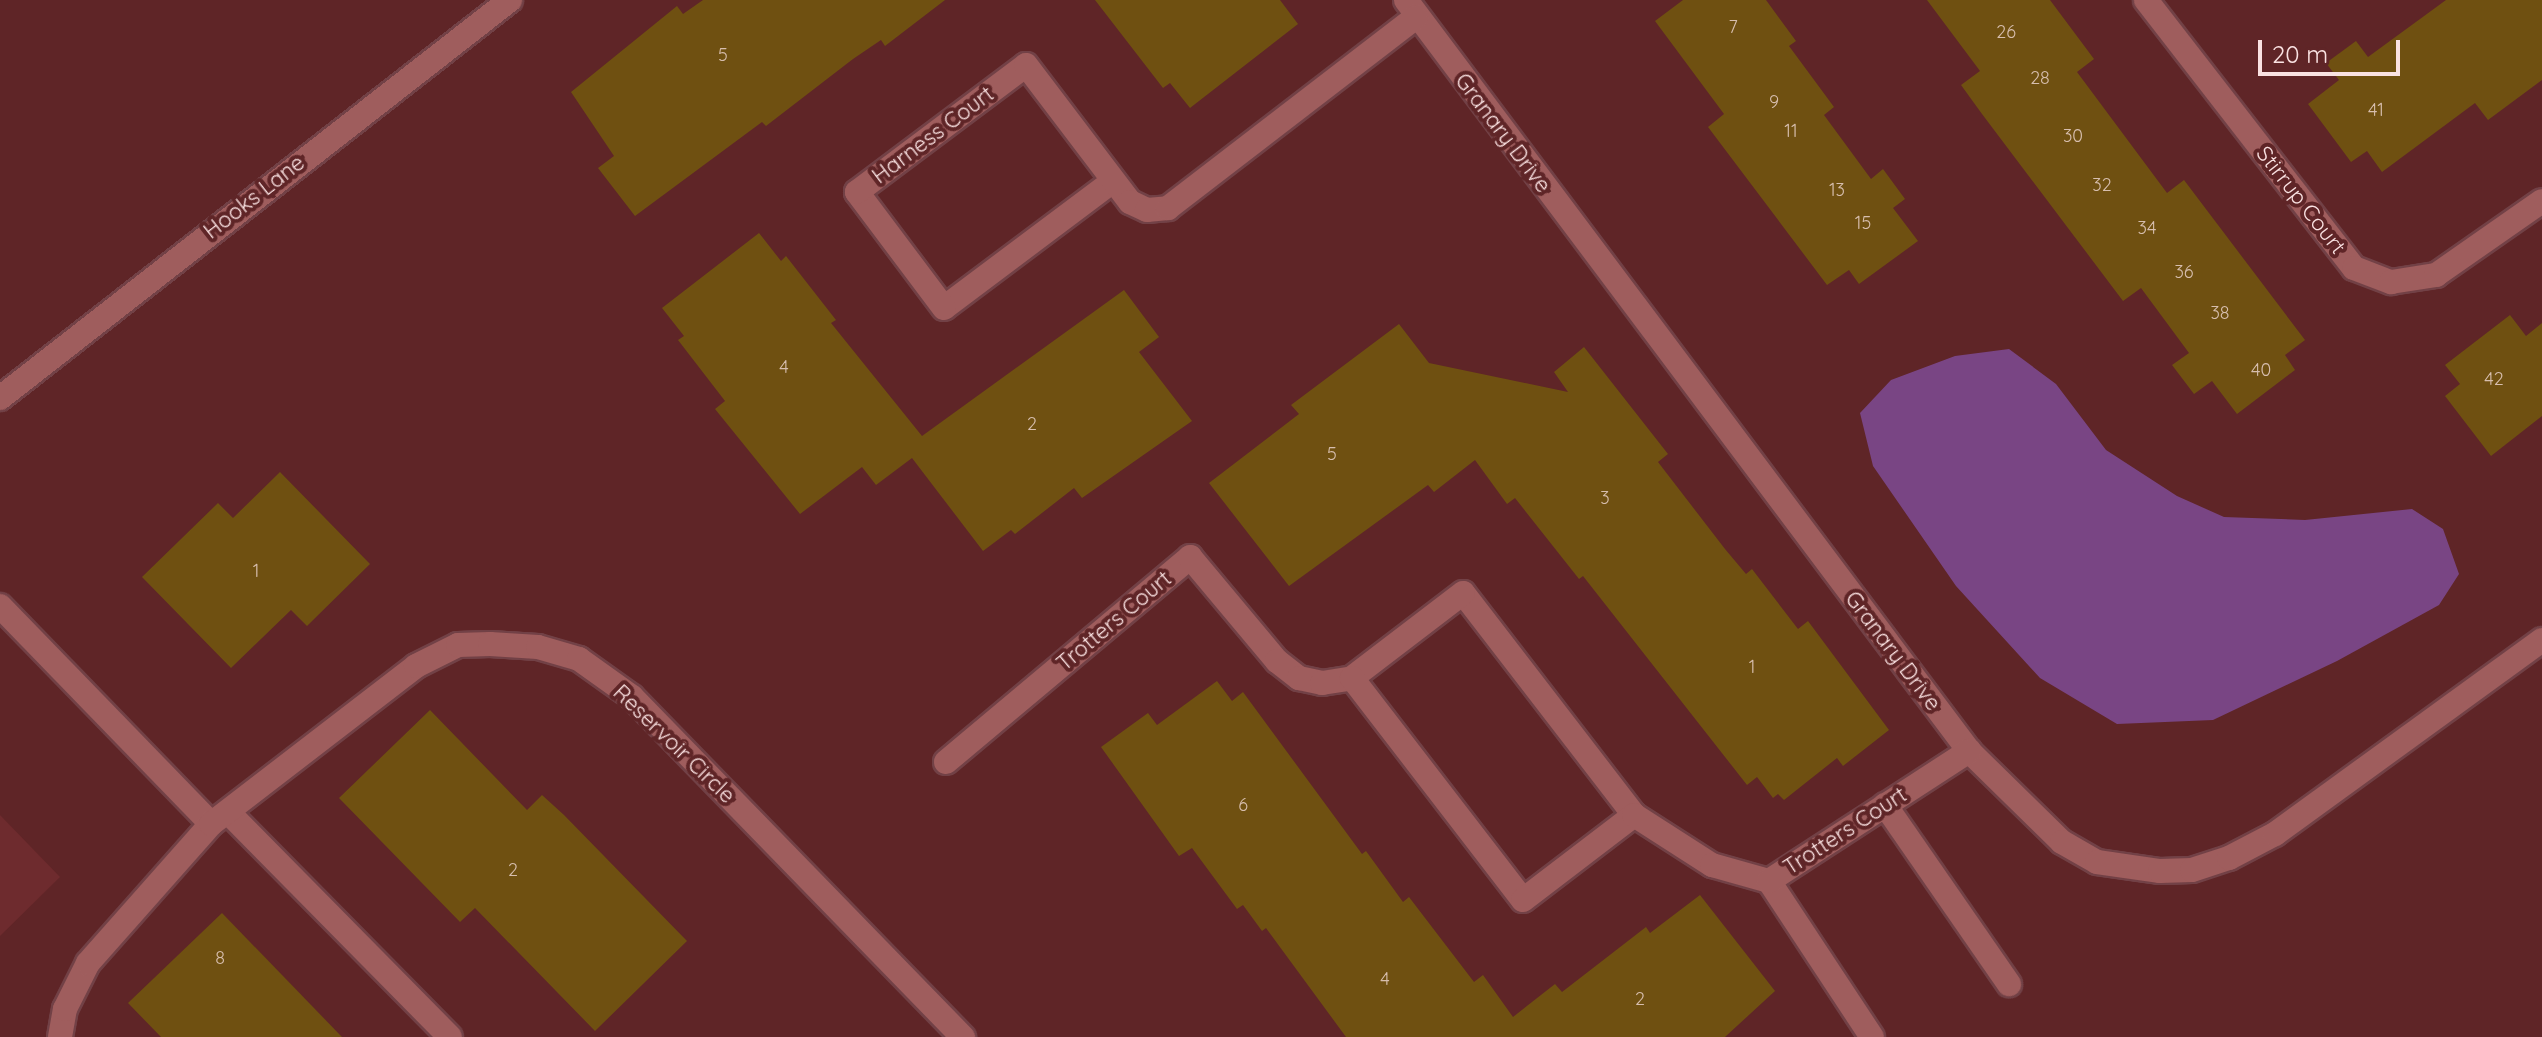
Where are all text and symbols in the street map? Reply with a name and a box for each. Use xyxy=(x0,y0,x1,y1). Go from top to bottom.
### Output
house number: 7 xyxy=(1728,16,1738,38)
house number: 26 xyxy=(1996,21,2016,43)
scale bar xyxy=(2262,24,2404,74)
text: 20 m xyxy=(2272,39,2328,69)
house number: 5 xyxy=(718,44,728,66)
house number: 28 xyxy=(2030,67,2050,89)
street label: Granary Drive xyxy=(1449,68,1557,198)
street label: Harness Court xyxy=(867,81,999,189)
house number: 9 xyxy=(1769,91,1779,113)
house number: 41 xyxy=(2368,99,2384,121)
house number: 11 xyxy=(1784,120,1798,142)
house number: 30 xyxy=(2063,125,2083,147)
street label: Stirrup Court xyxy=(2251,141,2351,259)
street label: Hooks Lane xyxy=(198,149,310,245)
house number: 32 xyxy=(2092,174,2112,196)
house number: 13 xyxy=(1829,179,1845,201)
house number: 15 xyxy=(1855,212,1871,234)
house number: 34 xyxy=(2138,217,2156,239)
house number: 36 xyxy=(2174,261,2194,283)
house number: 38 xyxy=(2210,302,2230,324)
house number: 4 xyxy=(779,356,789,378)
house number: 40 xyxy=(2251,359,2271,381)
house number: 42 xyxy=(2484,368,2504,390)
house number: 2 xyxy=(1027,413,1037,435)
house number: 5 xyxy=(1327,443,1337,465)
house number: 3 xyxy=(1600,487,1610,509)
house number: 1 xyxy=(253,560,259,582)
street label: Trotters Court xyxy=(1051,565,1177,677)
street label: Granary Drive xyxy=(1839,586,1947,716)
house number: 1 xyxy=(1749,656,1755,678)
street label: Reservoir Circle xyxy=(608,679,740,809)
street label: Trotters Court xyxy=(1779,781,1911,881)
house number: 6 xyxy=(1238,794,1248,816)
house number: 2 xyxy=(508,859,518,881)
house number: 8 xyxy=(215,947,225,969)
house number: 4 xyxy=(1380,968,1390,990)
house number: 2 xyxy=(1635,988,1645,1010)

